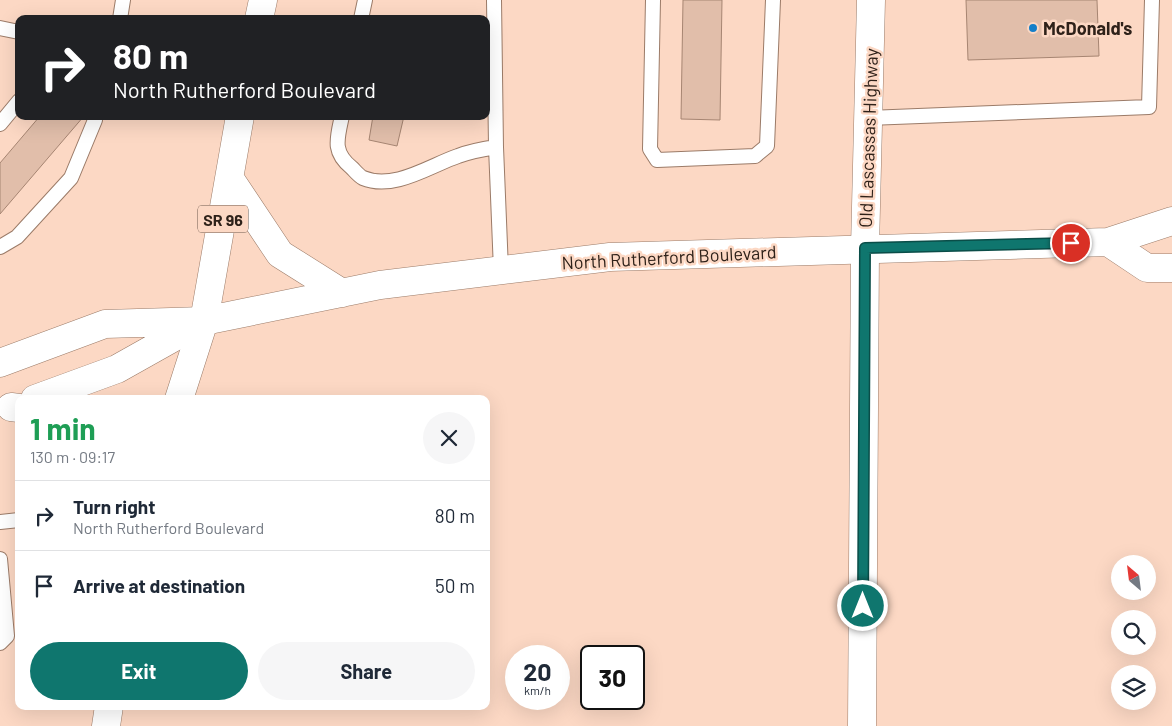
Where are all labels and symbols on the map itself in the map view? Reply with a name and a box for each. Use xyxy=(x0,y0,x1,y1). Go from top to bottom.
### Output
place label: McDonald's xyxy=(1043,17,1132,39)
marker: McDonald's xyxy=(1027,22,1039,34)
street label: Old Lascassas Highway xyxy=(854,48,882,228)
road number: SR 96 xyxy=(198,205,248,232)
pin xyxy=(1050,222,1092,264)
street label: North Rutherford Boulevard xyxy=(561,240,777,274)
north arrow xyxy=(1111,555,1156,600)
position arrow xyxy=(836,579,888,631)
speed limit sign: 30 xyxy=(580,645,645,710)

